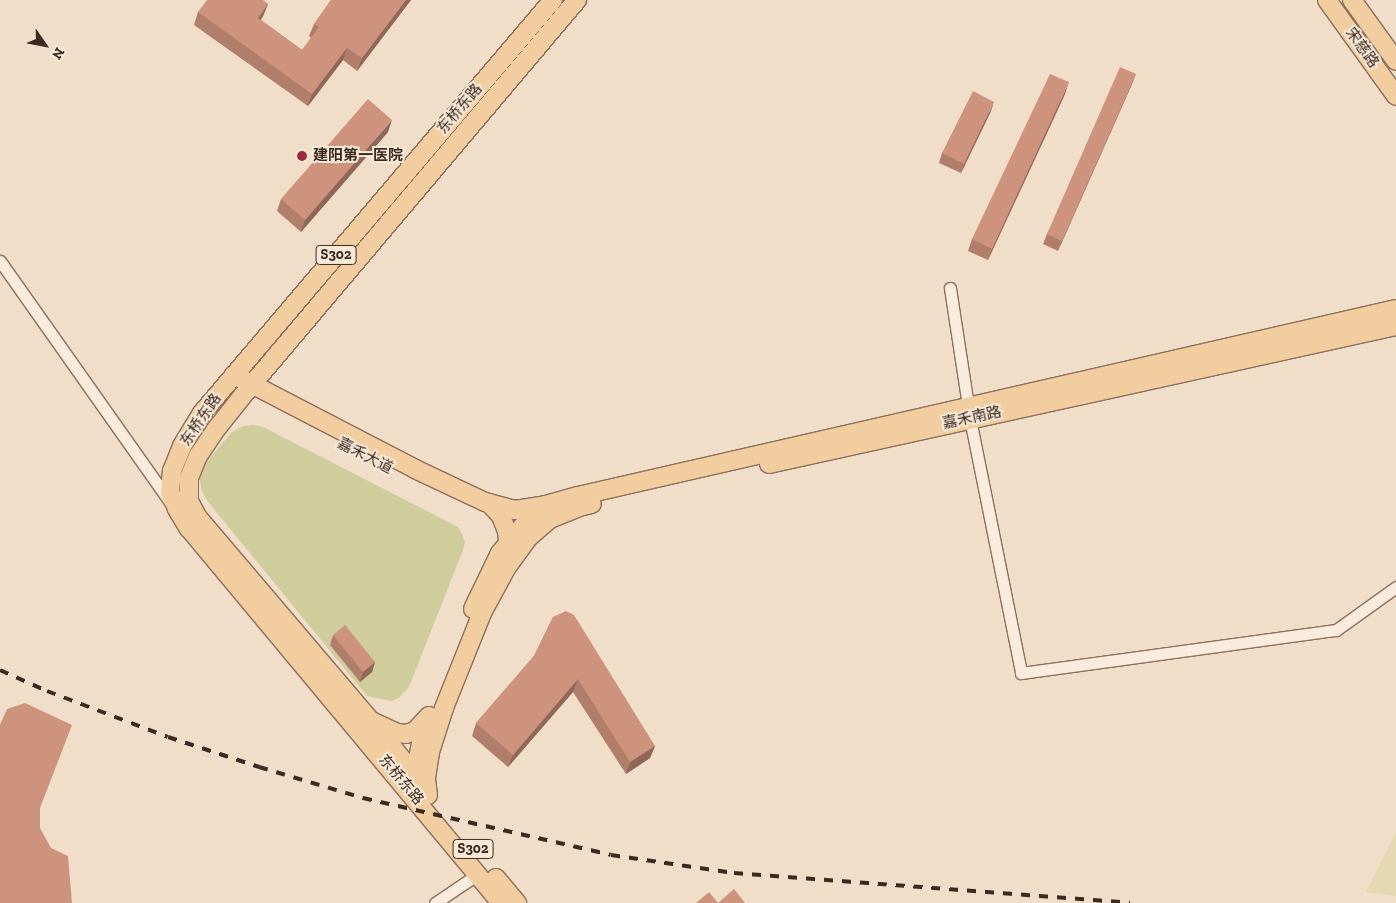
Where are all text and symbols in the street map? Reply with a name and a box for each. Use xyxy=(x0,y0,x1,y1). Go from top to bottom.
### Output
north arrow xyxy=(20,20,70,70)
street label: 宋慈路 xyxy=(1341,25,1383,71)
text: N xyxy=(48,44,68,63)
street label: 东桥东路 xyxy=(434,80,486,138)
place label: 建阳第一医院 xyxy=(313,147,403,165)
marker: 建阳第一医院 xyxy=(295,149,309,163)
road number: S302 xyxy=(315,244,357,266)
street label: 东桥东路 xyxy=(177,390,225,450)
street label: 嘉禾南路 xyxy=(941,403,1003,433)
street label: 嘉禾大道 xyxy=(334,434,396,478)
street label: 东桥东路 xyxy=(375,751,427,809)
road number: S302 xyxy=(452,838,494,861)

